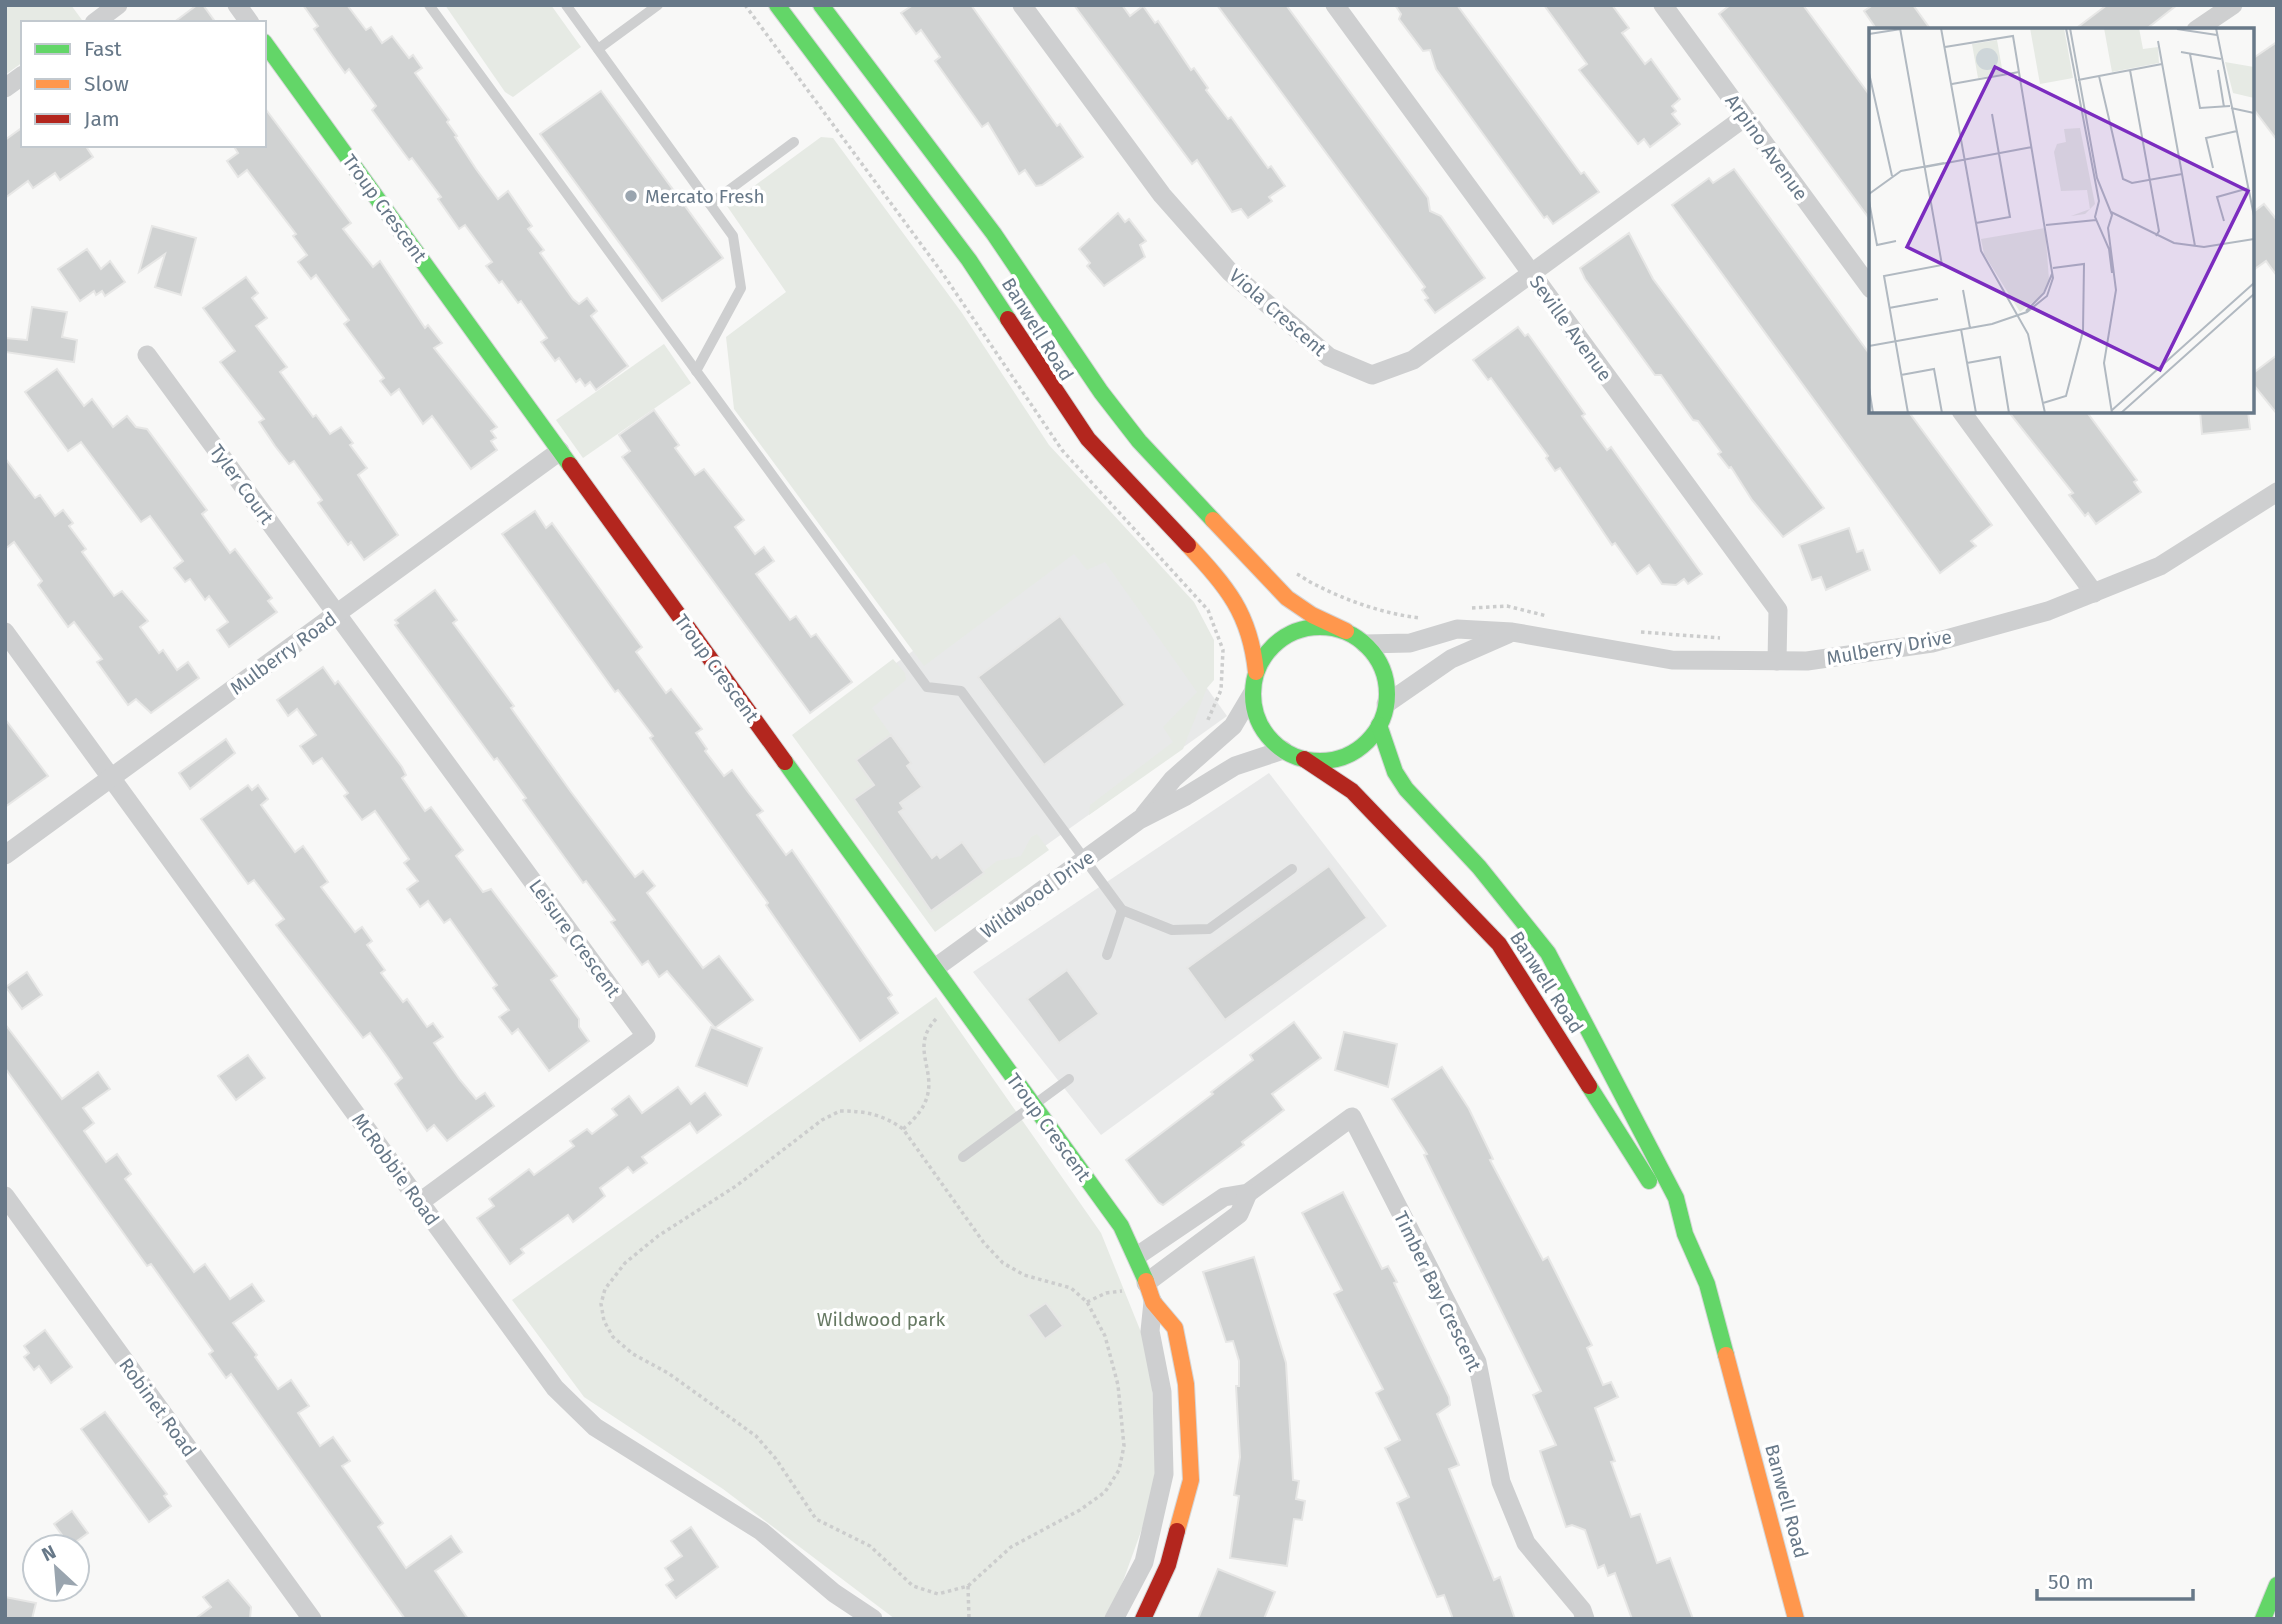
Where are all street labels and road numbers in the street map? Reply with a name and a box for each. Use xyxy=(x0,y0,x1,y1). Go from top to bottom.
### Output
street label: Arpino Avenue xyxy=(1720,90,1813,205)
street label: Troup Crescent xyxy=(338,150,432,267)
street label: Viola Crescent xyxy=(1224,264,1331,361)
street label: Seville Avenue xyxy=(1525,271,1617,386)
street label: Banwell Road xyxy=(997,274,1078,385)
street label: Tyler Court xyxy=(205,440,278,529)
street label: Mulberry Road xyxy=(226,607,341,700)
street label: Troup Crescent xyxy=(670,610,764,727)
street label: Mulberry Drive xyxy=(1825,625,1953,670)
street label: Wildwood Drive xyxy=(976,846,1099,943)
street label: Leisure Crescent xyxy=(524,875,625,1002)
street label: Banwell Road xyxy=(1505,927,1588,1038)
street label: Troup Crescent xyxy=(1002,1069,1096,1186)
street label: McRobbie Road xyxy=(347,1109,444,1230)
street label: Timber Bay Crescent xyxy=(1389,1208,1486,1375)
street label: Robinet Road xyxy=(114,1354,201,1461)
street label: Banwell Road xyxy=(1760,1442,1813,1561)

